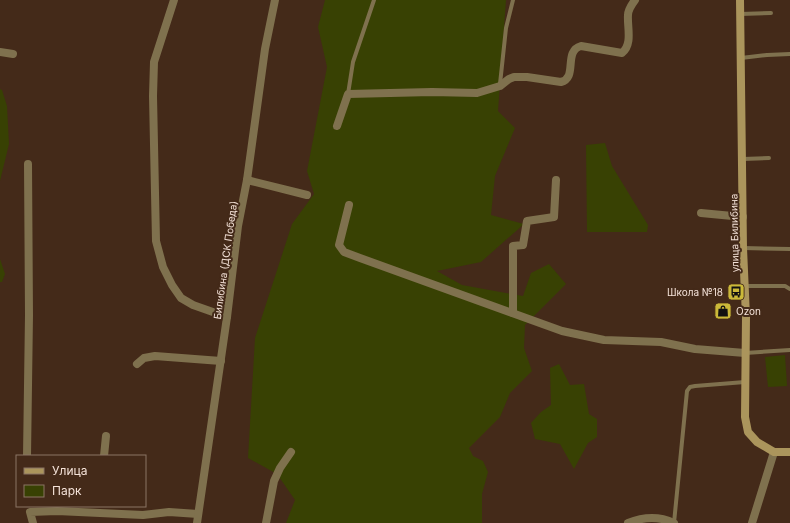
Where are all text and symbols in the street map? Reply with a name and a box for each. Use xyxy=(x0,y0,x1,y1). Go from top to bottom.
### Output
street label: улица Билибина xyxy=(727,194,741,272)
street label: Билибина (ДСК Победа) xyxy=(211,200,239,320)
bus stop icon: Школа №18 xyxy=(726,282,746,302)
place label: Школа №18 xyxy=(667,286,723,298)
shop icon: Ozon xyxy=(713,301,733,321)
place label: Ozon xyxy=(736,305,761,317)
legend xyxy=(16,455,146,507)
text: Улица xyxy=(52,463,87,478)
text: Парк xyxy=(52,483,82,498)

